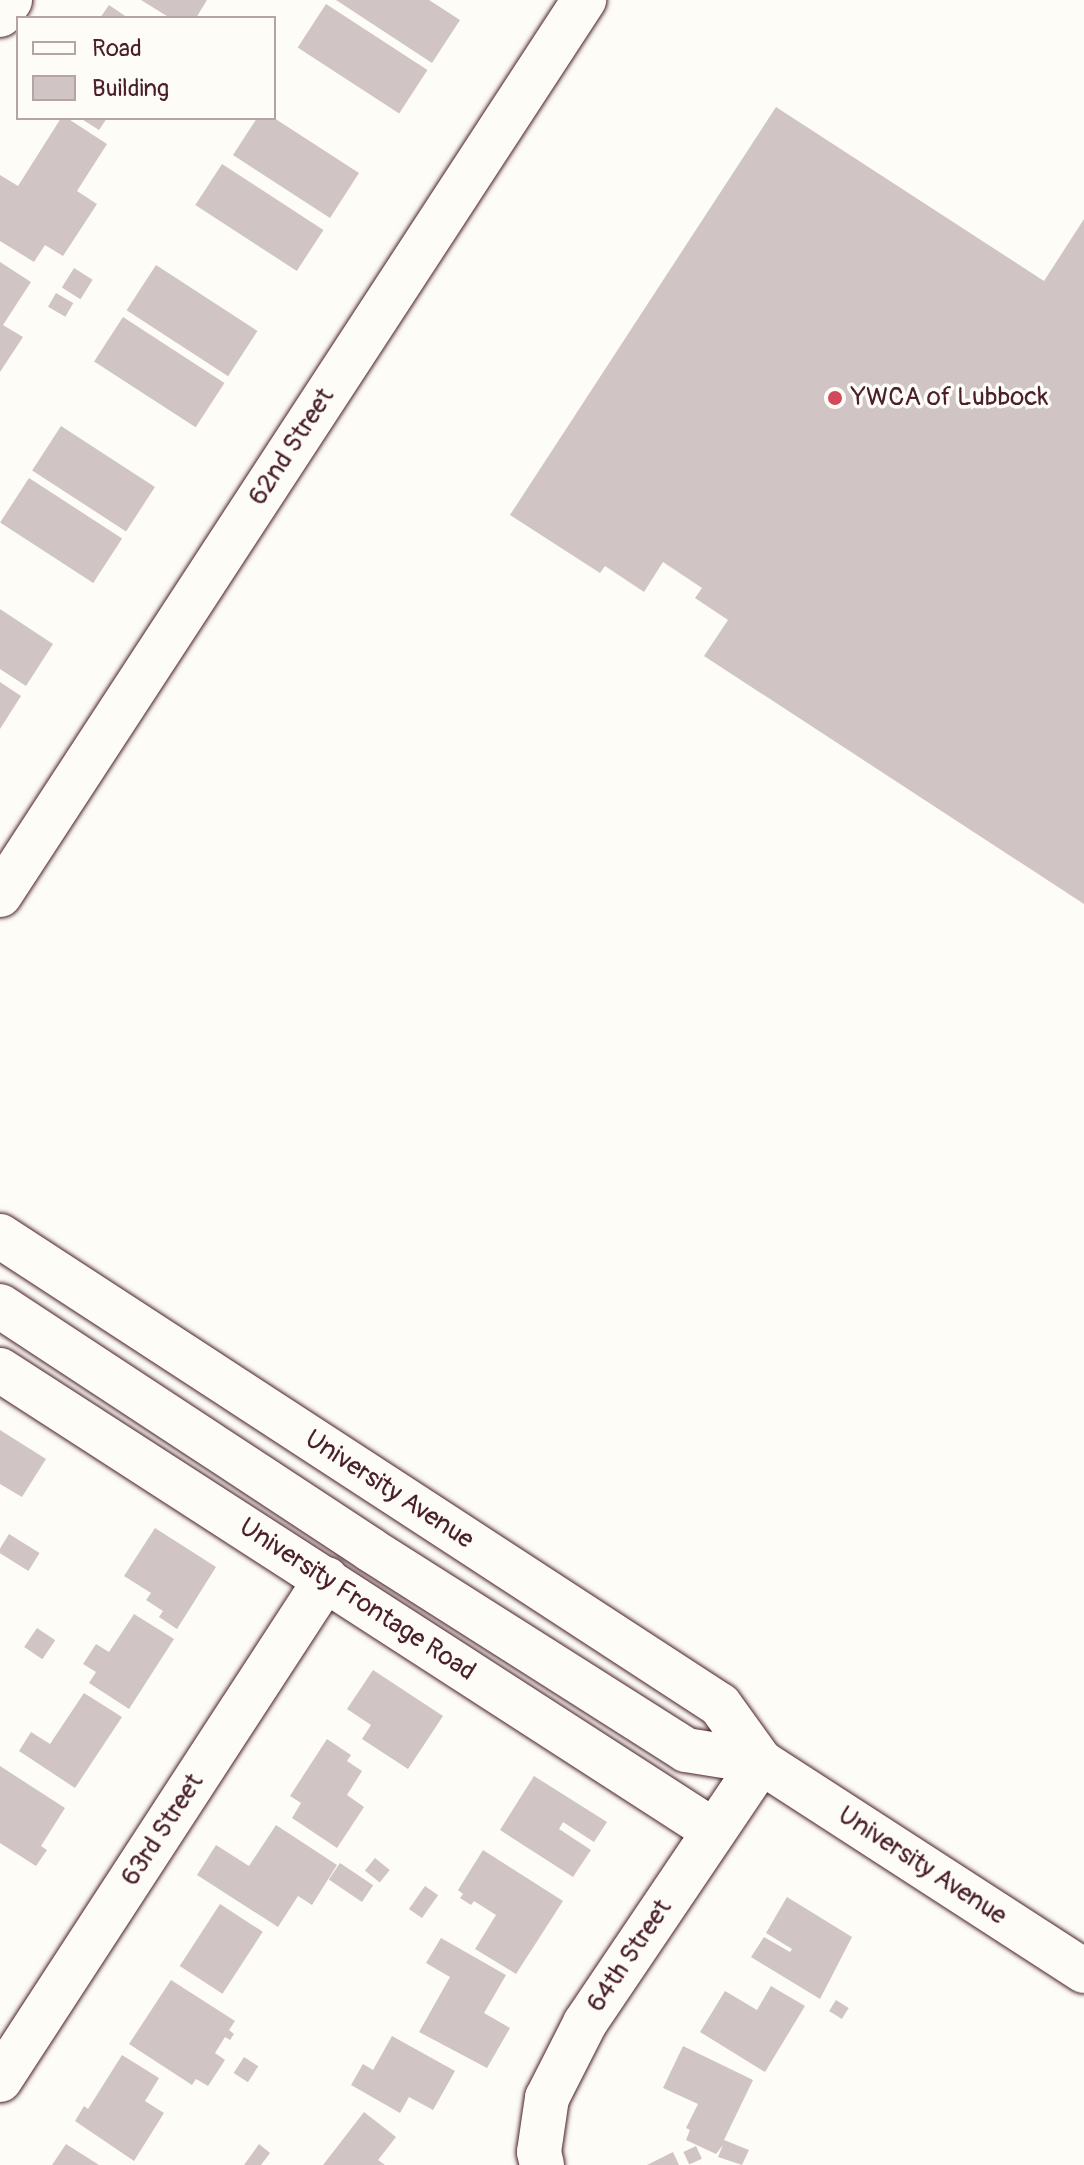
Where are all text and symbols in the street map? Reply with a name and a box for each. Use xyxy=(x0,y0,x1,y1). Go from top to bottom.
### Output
legend xyxy=(16,16,276,120)
text: Road xyxy=(92,34,142,63)
text: Building xyxy=(92,74,169,103)
place label: YWCA of Lubbock xyxy=(851,382,1048,414)
street label: 62nd Street xyxy=(243,383,341,511)
marker: YWCA of Lubbock xyxy=(826,389,844,407)
street label: University Avenue xyxy=(299,1424,479,1556)
street label: University Frontage Road xyxy=(233,1512,481,1688)
street label: 63rd Street xyxy=(115,1768,211,1892)
street label: University Avenue xyxy=(832,1800,1012,1932)
street label: 64th Street xyxy=(581,1894,679,2018)

